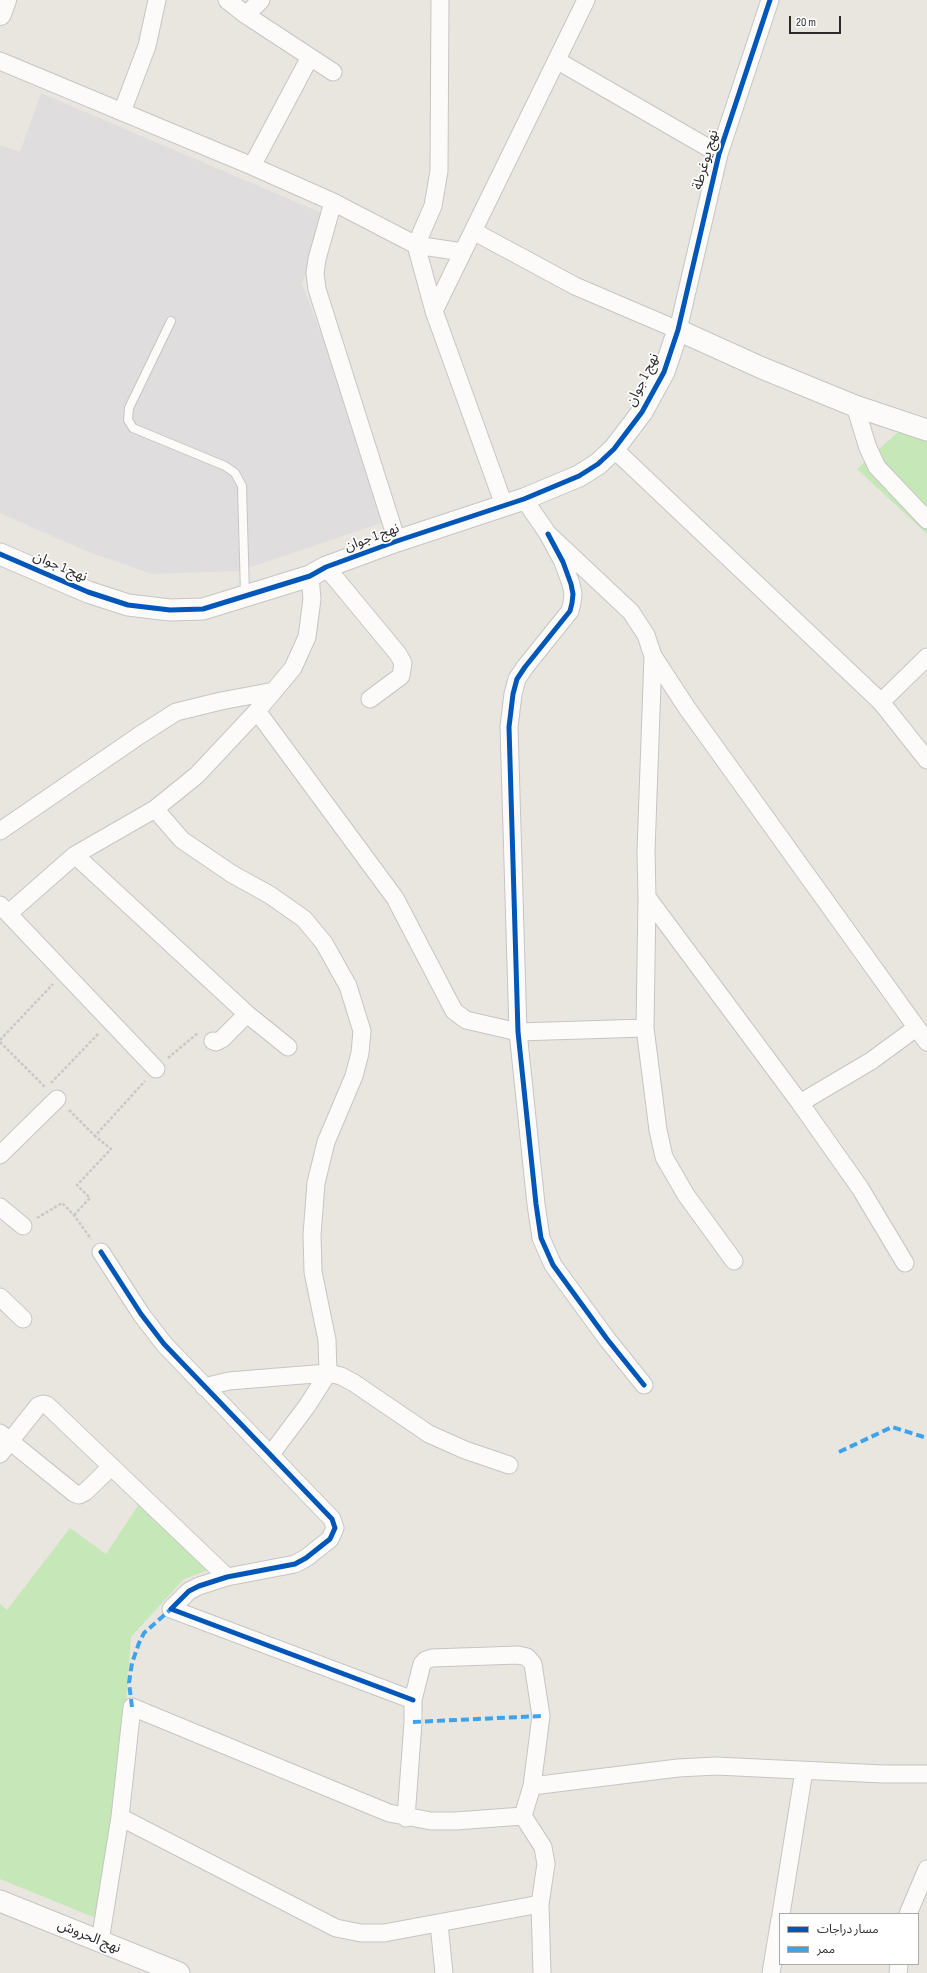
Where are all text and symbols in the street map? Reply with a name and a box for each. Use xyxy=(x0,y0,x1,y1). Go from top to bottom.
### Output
scale bar xyxy=(791,8,843,34)
text: 20 m xyxy=(796,15,816,30)
street label: نهج يوغرطة xyxy=(689,128,723,192)
street label: نهج 1 جوان xyxy=(623,351,663,409)
street label: نهج 1 جوان xyxy=(342,520,402,556)
street label: نهج 1 جوان xyxy=(30,548,90,586)
legend xyxy=(779,1913,919,1965)
street label: نهج الحروش xyxy=(55,1917,123,1957)
text: مسار دراجات xyxy=(817,1922,878,1937)
text: ممر xyxy=(817,1942,835,1957)

